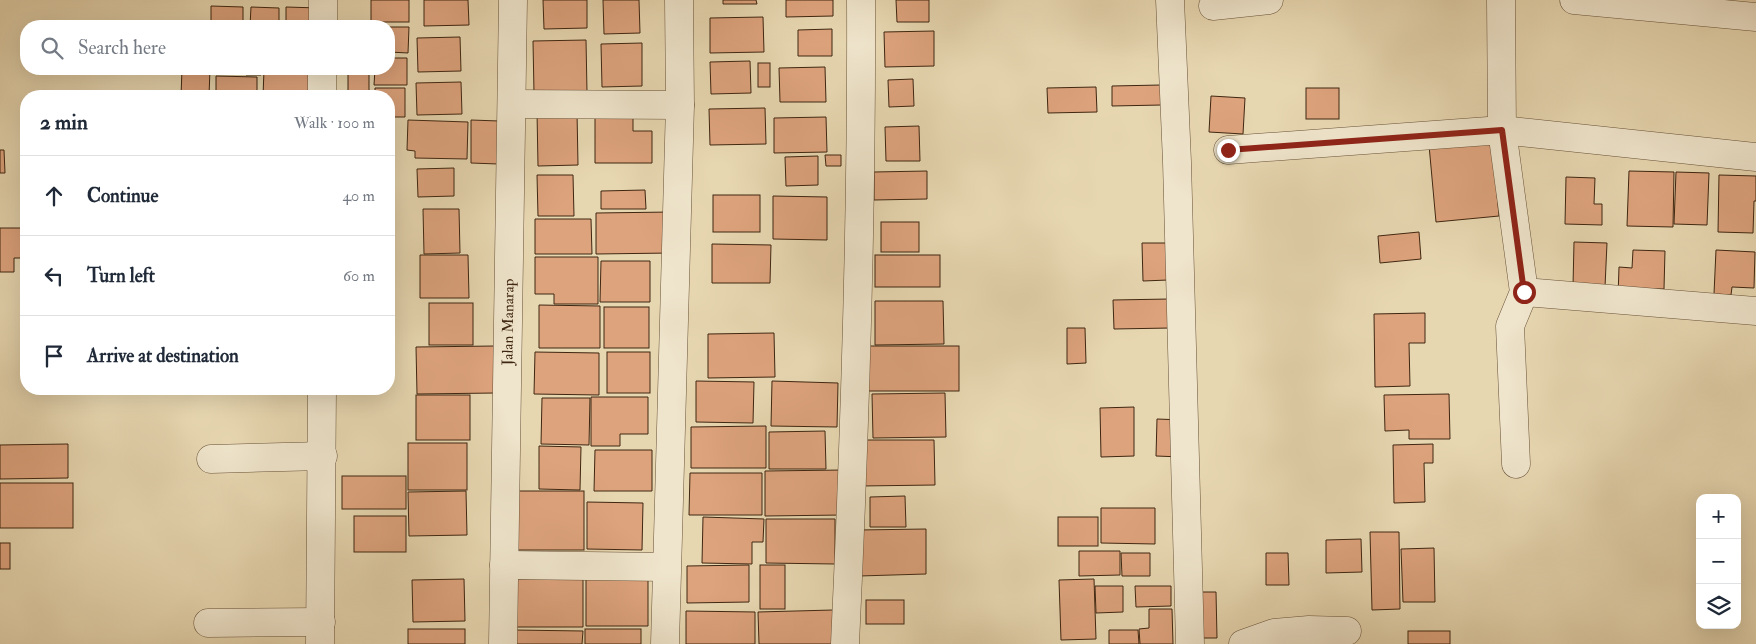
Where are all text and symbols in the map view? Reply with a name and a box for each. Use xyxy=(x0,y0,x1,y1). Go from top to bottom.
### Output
search box xyxy=(20,20,395,75)
icon: search xyxy=(38,34,66,62)
text: Search here xyxy=(78,36,166,60)
text: 2 min xyxy=(40,109,88,136)
text: Walk · 100 m xyxy=(294,113,375,133)
route end xyxy=(1217,139,1240,162)
icon: ahead xyxy=(40,182,68,210)
text: Continue xyxy=(87,184,158,208)
text: 40 m xyxy=(342,186,375,206)
icon: left xyxy=(40,262,68,290)
text: Turn left xyxy=(87,264,155,288)
text: 60 m xyxy=(343,266,375,286)
street label: Jalan Manarap xyxy=(498,278,519,367)
route start xyxy=(1513,281,1536,304)
icon: arrive xyxy=(40,342,68,370)
text: Arrive at destination xyxy=(87,344,239,368)
map controls xyxy=(1696,494,1741,629)
button: + xyxy=(1696,494,1741,539)
button: − xyxy=(1696,539,1741,584)
button: layers xyxy=(1696,584,1741,629)

